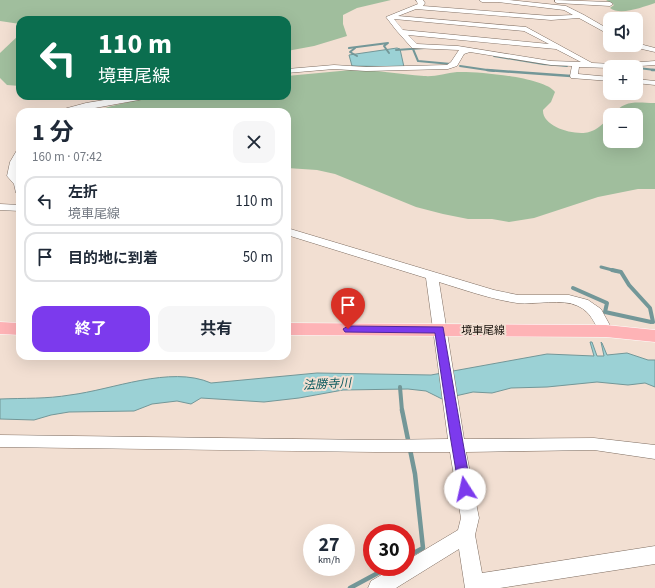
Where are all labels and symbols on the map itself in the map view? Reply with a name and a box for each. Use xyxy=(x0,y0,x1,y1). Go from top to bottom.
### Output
pin xyxy=(331,288,365,329)
street label: 境車尾線 xyxy=(461,323,505,338)
water label: 法勝寺川 xyxy=(303,375,353,394)
position arrow xyxy=(444,468,486,510)
speed limit sign: 30 xyxy=(363,524,415,576)

